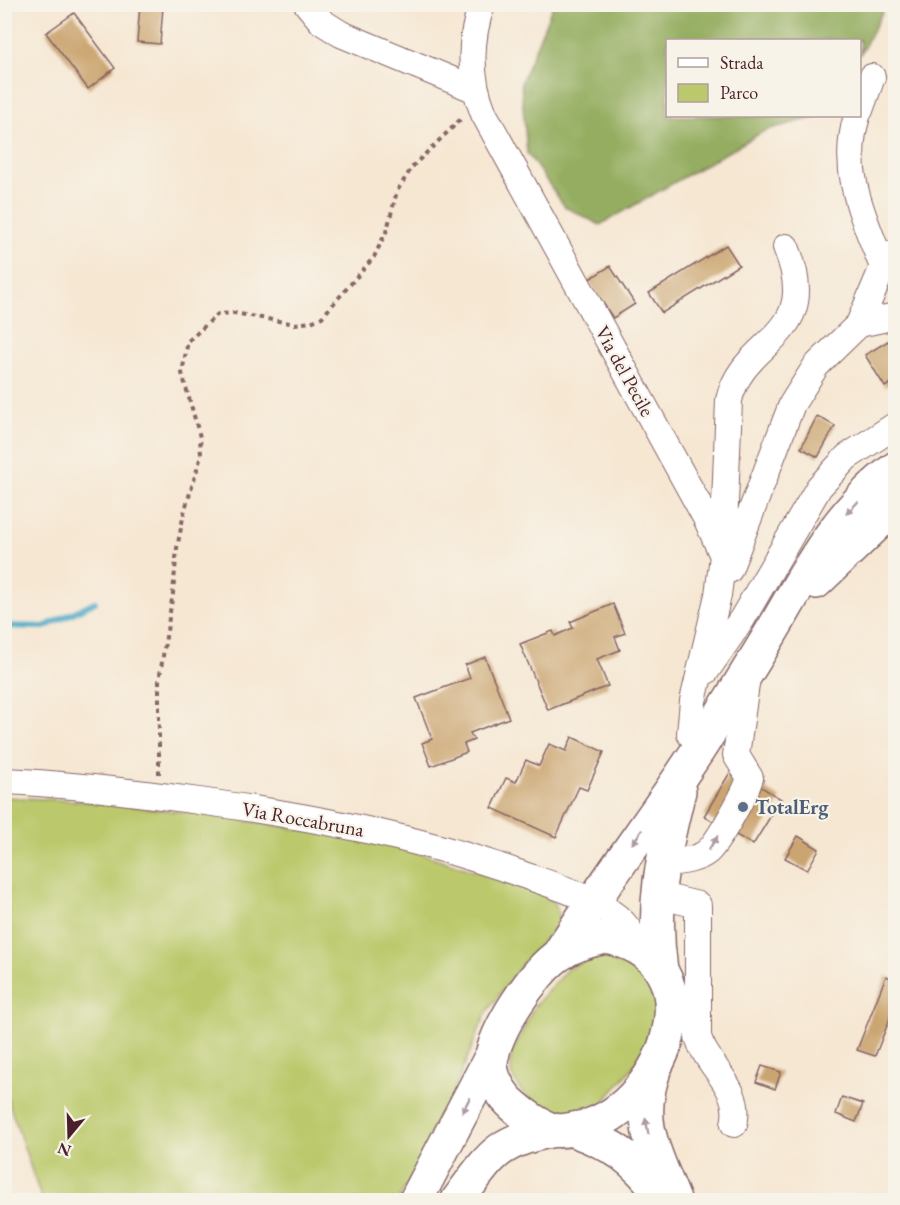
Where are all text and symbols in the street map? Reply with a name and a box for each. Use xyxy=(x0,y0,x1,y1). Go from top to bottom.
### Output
legend xyxy=(666,39,861,117)
text: Strada xyxy=(720,51,764,74)
text: Parco xyxy=(720,81,758,104)
street label: Via del Pecile xyxy=(589,321,661,421)
one-way arrow xyxy=(846,500,860,514)
place label: TotalErg xyxy=(755,794,830,820)
street label: Via Roccabruna xyxy=(240,795,366,843)
marker: TotalErg xyxy=(736,800,750,814)
one-way arrow xyxy=(632,829,643,845)
one-way arrow xyxy=(708,835,719,851)
one-way arrow xyxy=(461,1097,471,1114)
north arrow xyxy=(39,1106,99,1166)
one-way arrow xyxy=(642,1116,651,1135)
text: N xyxy=(55,1138,74,1162)

